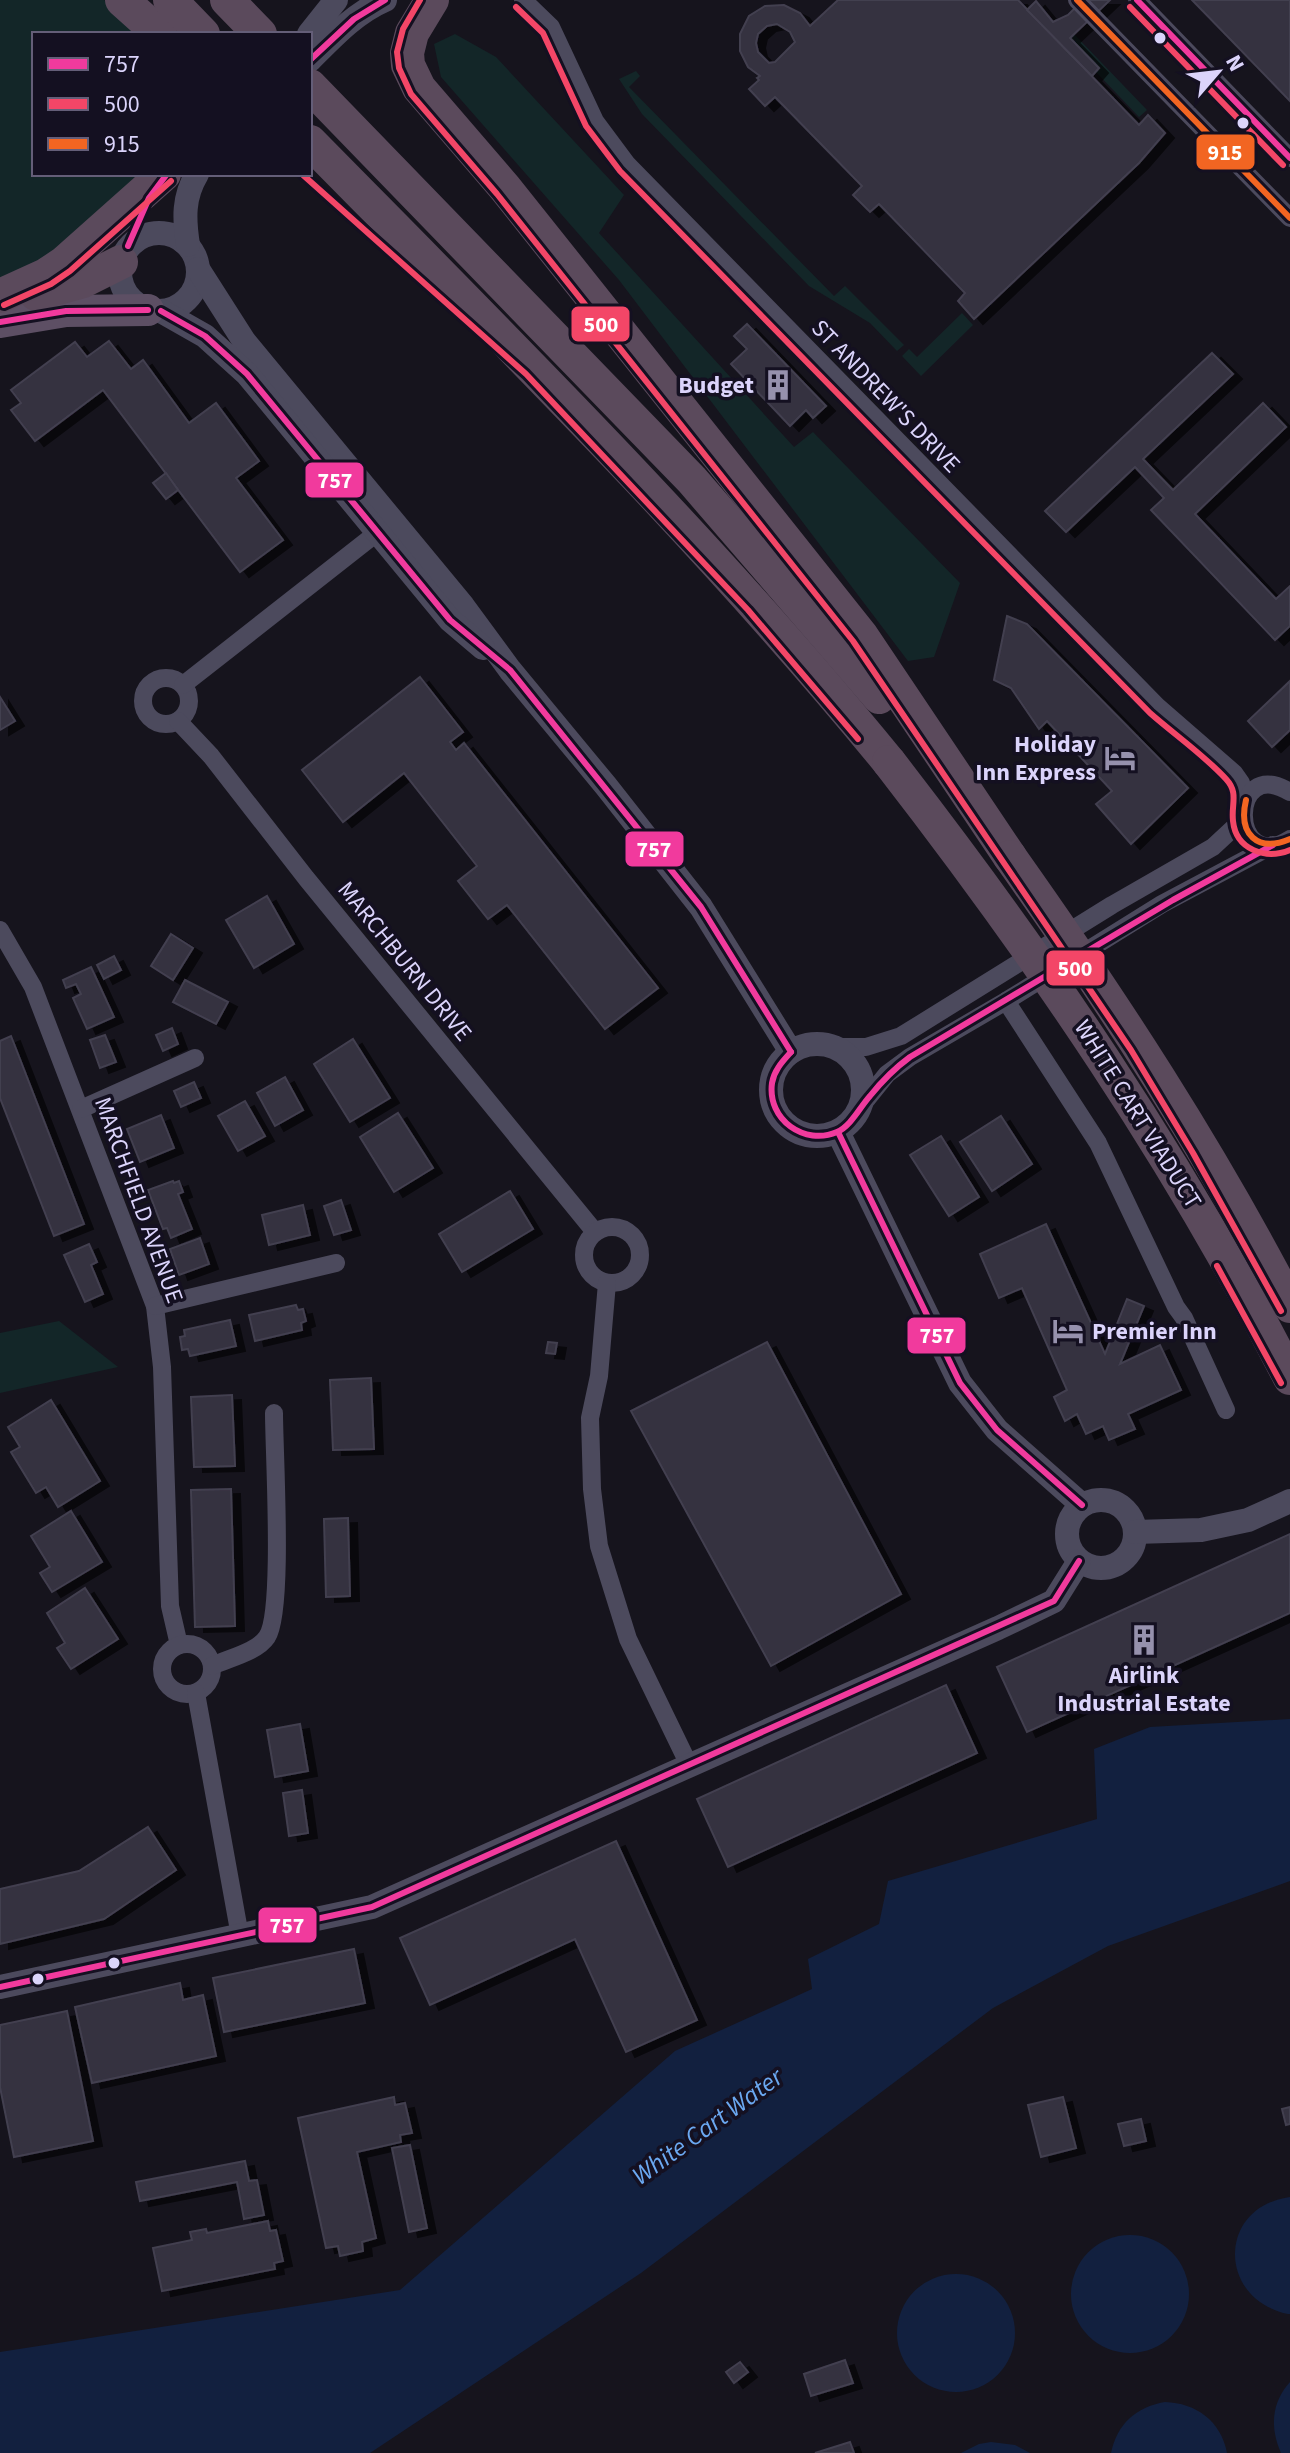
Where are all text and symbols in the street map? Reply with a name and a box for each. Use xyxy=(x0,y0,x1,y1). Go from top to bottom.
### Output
unlabelled marker xyxy=(1152,30,1168,46)
legend xyxy=(32,32,312,176)
north arrow xyxy=(1178,32,1258,112)
text: 757 xyxy=(104,47,140,82)
text: N xyxy=(1217,49,1252,77)
text: 500 xyxy=(104,87,140,122)
unlabelled marker xyxy=(1235,115,1251,131)
text: 915 xyxy=(104,127,140,162)
line badge: 915 xyxy=(1195,133,1256,171)
text: 915 xyxy=(1208,137,1242,169)
line badge: 500 xyxy=(570,305,631,343)
text: 500 xyxy=(584,309,618,341)
street label: ST ANDREW'S DRIVE xyxy=(803,312,968,481)
place label: Budget xyxy=(678,368,754,403)
building icon: Budget xyxy=(761,368,795,402)
line badge: 757 xyxy=(304,461,365,499)
text: 757 xyxy=(318,465,352,497)
place label: Holiday Inn Express xyxy=(975,727,1096,790)
hotel icon: Holiday Inn Express xyxy=(1103,741,1137,775)
line badge: 757 xyxy=(624,830,685,868)
text: 757 xyxy=(637,834,671,866)
street label: MARCHBURN DRIVE xyxy=(329,874,480,1049)
line badge: 500 xyxy=(1045,949,1106,987)
text: 500 xyxy=(1058,953,1092,985)
street label: WHITE CART VIADUCT xyxy=(1065,1013,1210,1216)
street label: MARCHFIELD AVENUE xyxy=(85,1092,192,1308)
hotel icon: Premier Inn xyxy=(1051,1314,1085,1348)
place label: Premier Inn xyxy=(1092,1314,1217,1349)
line badge: 757 xyxy=(906,1316,967,1355)
text: 757 xyxy=(920,1320,954,1352)
building icon: Airlink Industrial Estate xyxy=(1127,1623,1161,1657)
place label: Airlink Industrial Estate xyxy=(1057,1658,1231,1721)
line badge: 757 xyxy=(257,1906,318,1944)
text: 757 xyxy=(270,1910,304,1942)
unlabelled marker xyxy=(106,1955,122,1971)
unlabelled marker xyxy=(30,1971,46,1987)
water label: White Cart Water xyxy=(624,2058,791,2194)

